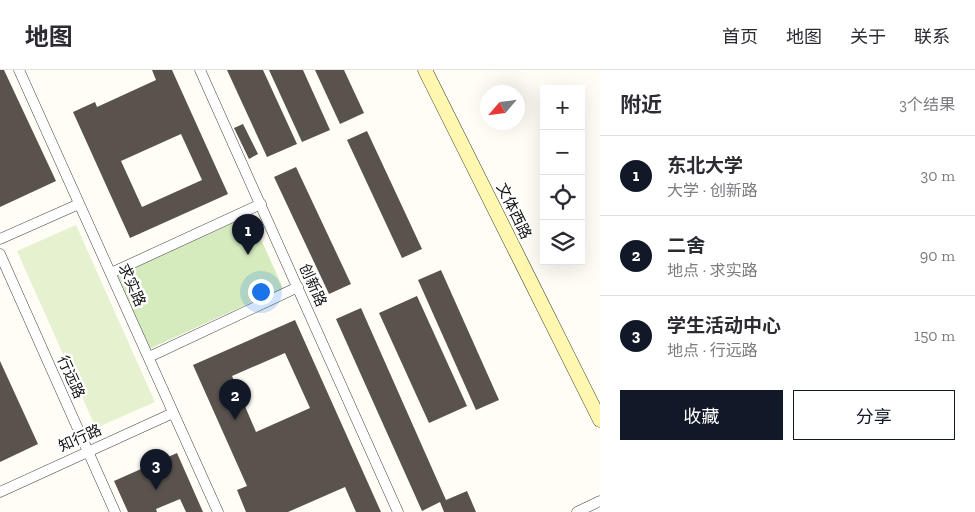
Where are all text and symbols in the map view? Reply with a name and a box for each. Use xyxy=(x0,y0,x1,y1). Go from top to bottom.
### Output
text: 地图 xyxy=(25,22,73,51)
text: 首页 xyxy=(722,26,758,48)
text: 地图 xyxy=(786,26,822,48)
text: 关于 xyxy=(850,26,886,48)
text: 联系 xyxy=(914,26,950,48)
north arrow xyxy=(480,85,525,130)
map controls xyxy=(540,85,585,265)
button: + xyxy=(540,85,585,130)
text: 附近 xyxy=(620,92,662,117)
text: 3个结果 xyxy=(899,95,955,114)
button: − xyxy=(540,130,585,175)
text: 东北大学 xyxy=(667,154,743,177)
text: 1 xyxy=(633,166,639,185)
text: 30 m xyxy=(921,166,955,185)
button: locate xyxy=(540,175,585,220)
street label: 文体西路 xyxy=(493,180,535,242)
text: 大学 · 创新路 xyxy=(667,181,758,200)
pin: 1 xyxy=(232,214,264,255)
button: layers xyxy=(540,220,585,265)
text: 二舍 xyxy=(667,234,705,257)
text: 2 xyxy=(632,246,640,265)
text: 90 m xyxy=(920,246,955,265)
street label: 求实路 xyxy=(115,261,149,309)
street label: 创新路 xyxy=(296,261,330,309)
text: 地点 · 求实路 xyxy=(667,261,758,280)
your location xyxy=(248,279,274,305)
text: 学生活动中心 xyxy=(667,314,781,337)
text: 3 xyxy=(632,326,640,345)
text: 150 m xyxy=(914,326,955,345)
text: 地点 · 行远路 xyxy=(667,341,758,360)
street label: 行远路 xyxy=(54,353,88,401)
pin: 2 xyxy=(219,379,251,420)
button: 收藏 xyxy=(620,390,783,440)
button: 分享 xyxy=(793,390,955,440)
street label: 知行路 xyxy=(56,421,104,455)
pin: 3 xyxy=(140,449,172,490)

